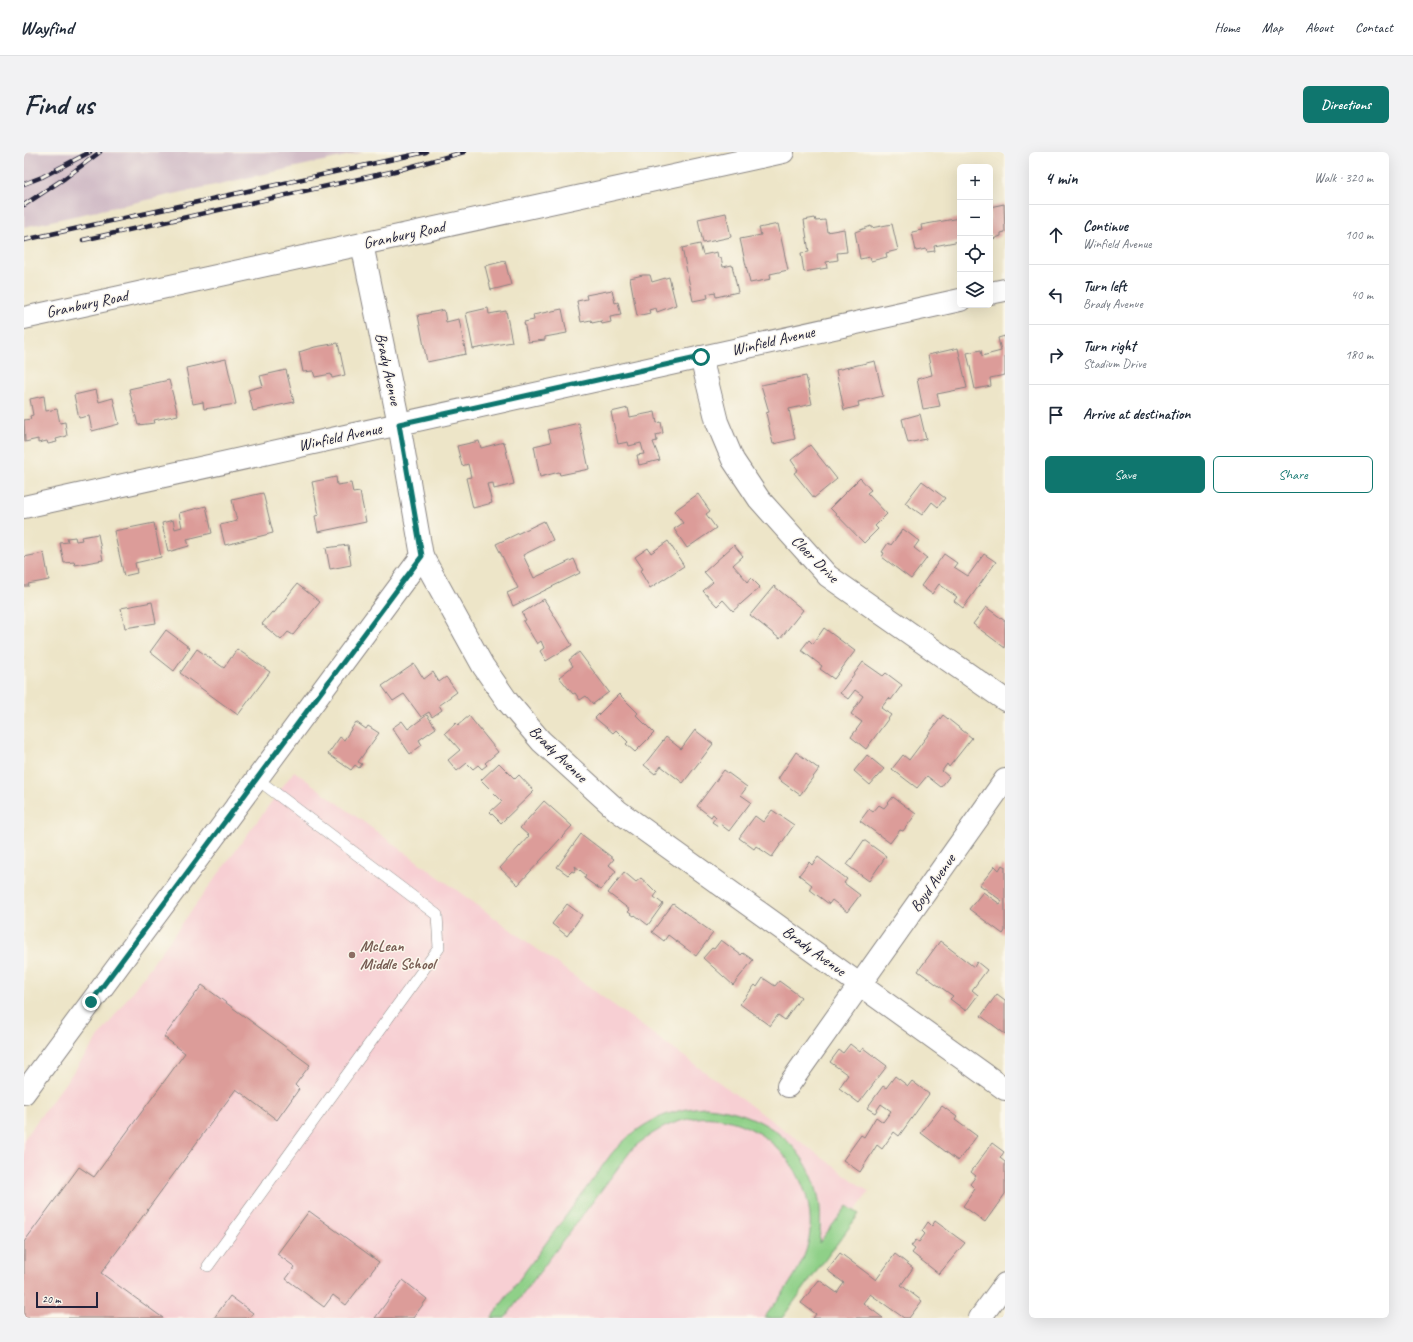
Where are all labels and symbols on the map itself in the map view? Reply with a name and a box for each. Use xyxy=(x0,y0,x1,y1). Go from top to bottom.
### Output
street label: Granbury Road xyxy=(361,216,449,253)
street label: Granbury Road xyxy=(44,285,132,322)
street label: Winfield Avenue xyxy=(730,321,818,360)
street label: Brady Avenue xyxy=(371,331,406,409)
route start xyxy=(692,348,710,366)
street label: Winfield Avenue xyxy=(297,418,385,456)
street label: Cloer Drive xyxy=(787,531,844,588)
street label: Brady Avenue xyxy=(525,721,593,788)
street label: Boyd Avenue xyxy=(906,849,961,916)
street label: Brady Avenue xyxy=(778,921,851,982)
place label: McLean Middle School xyxy=(360,936,438,974)
marker: McLean Middle School xyxy=(347,950,357,960)
route end xyxy=(82,993,100,1011)
scale bar xyxy=(36,1290,98,1309)

